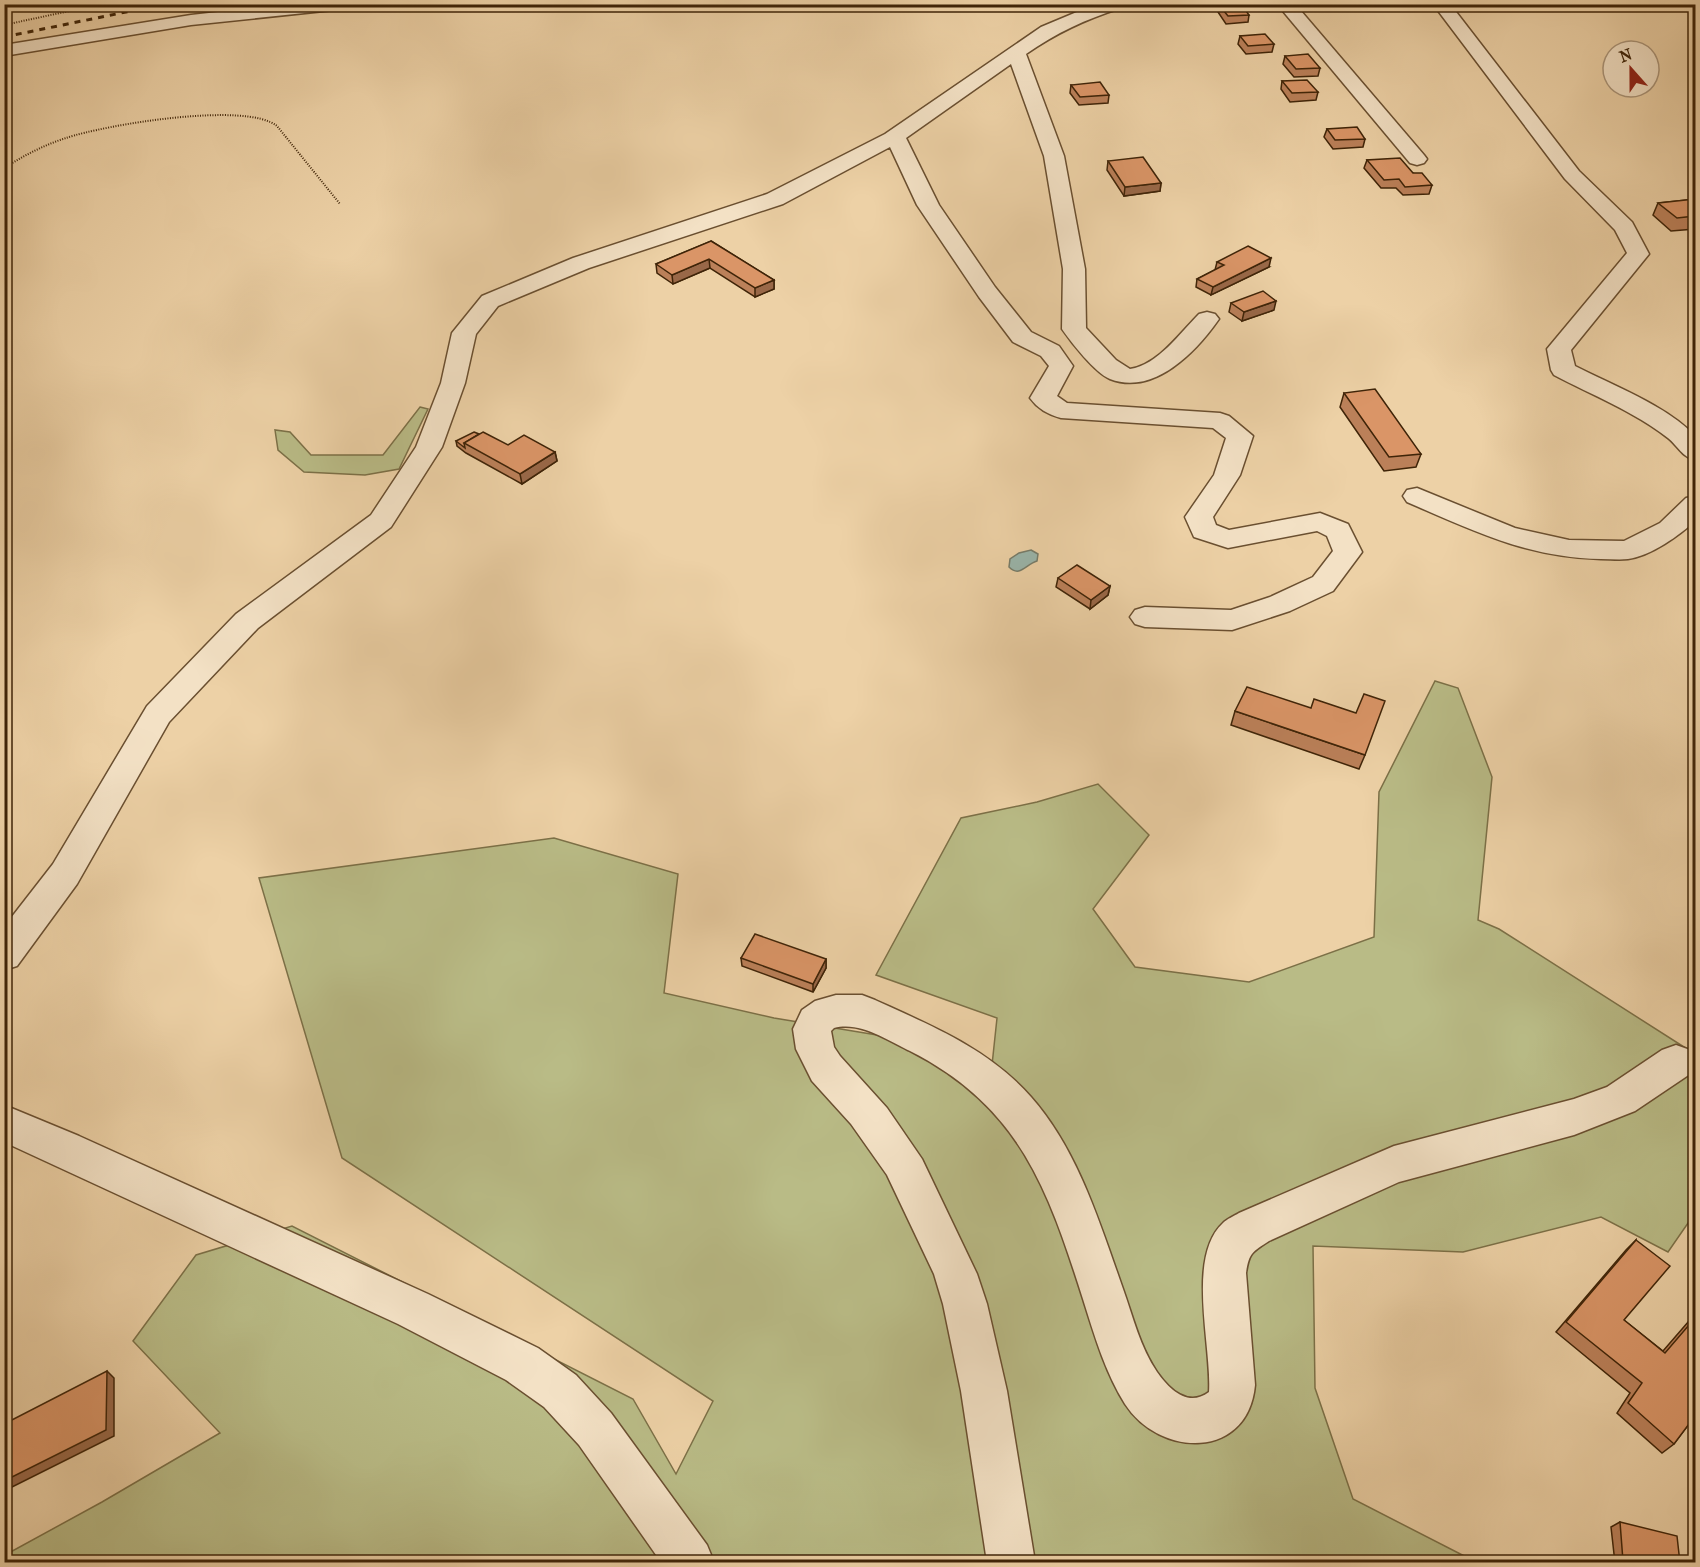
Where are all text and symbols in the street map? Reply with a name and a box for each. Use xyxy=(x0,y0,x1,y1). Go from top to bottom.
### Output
north arrow xyxy=(1601,39,1661,99)
text: N xyxy=(1617,44,1636,67)

